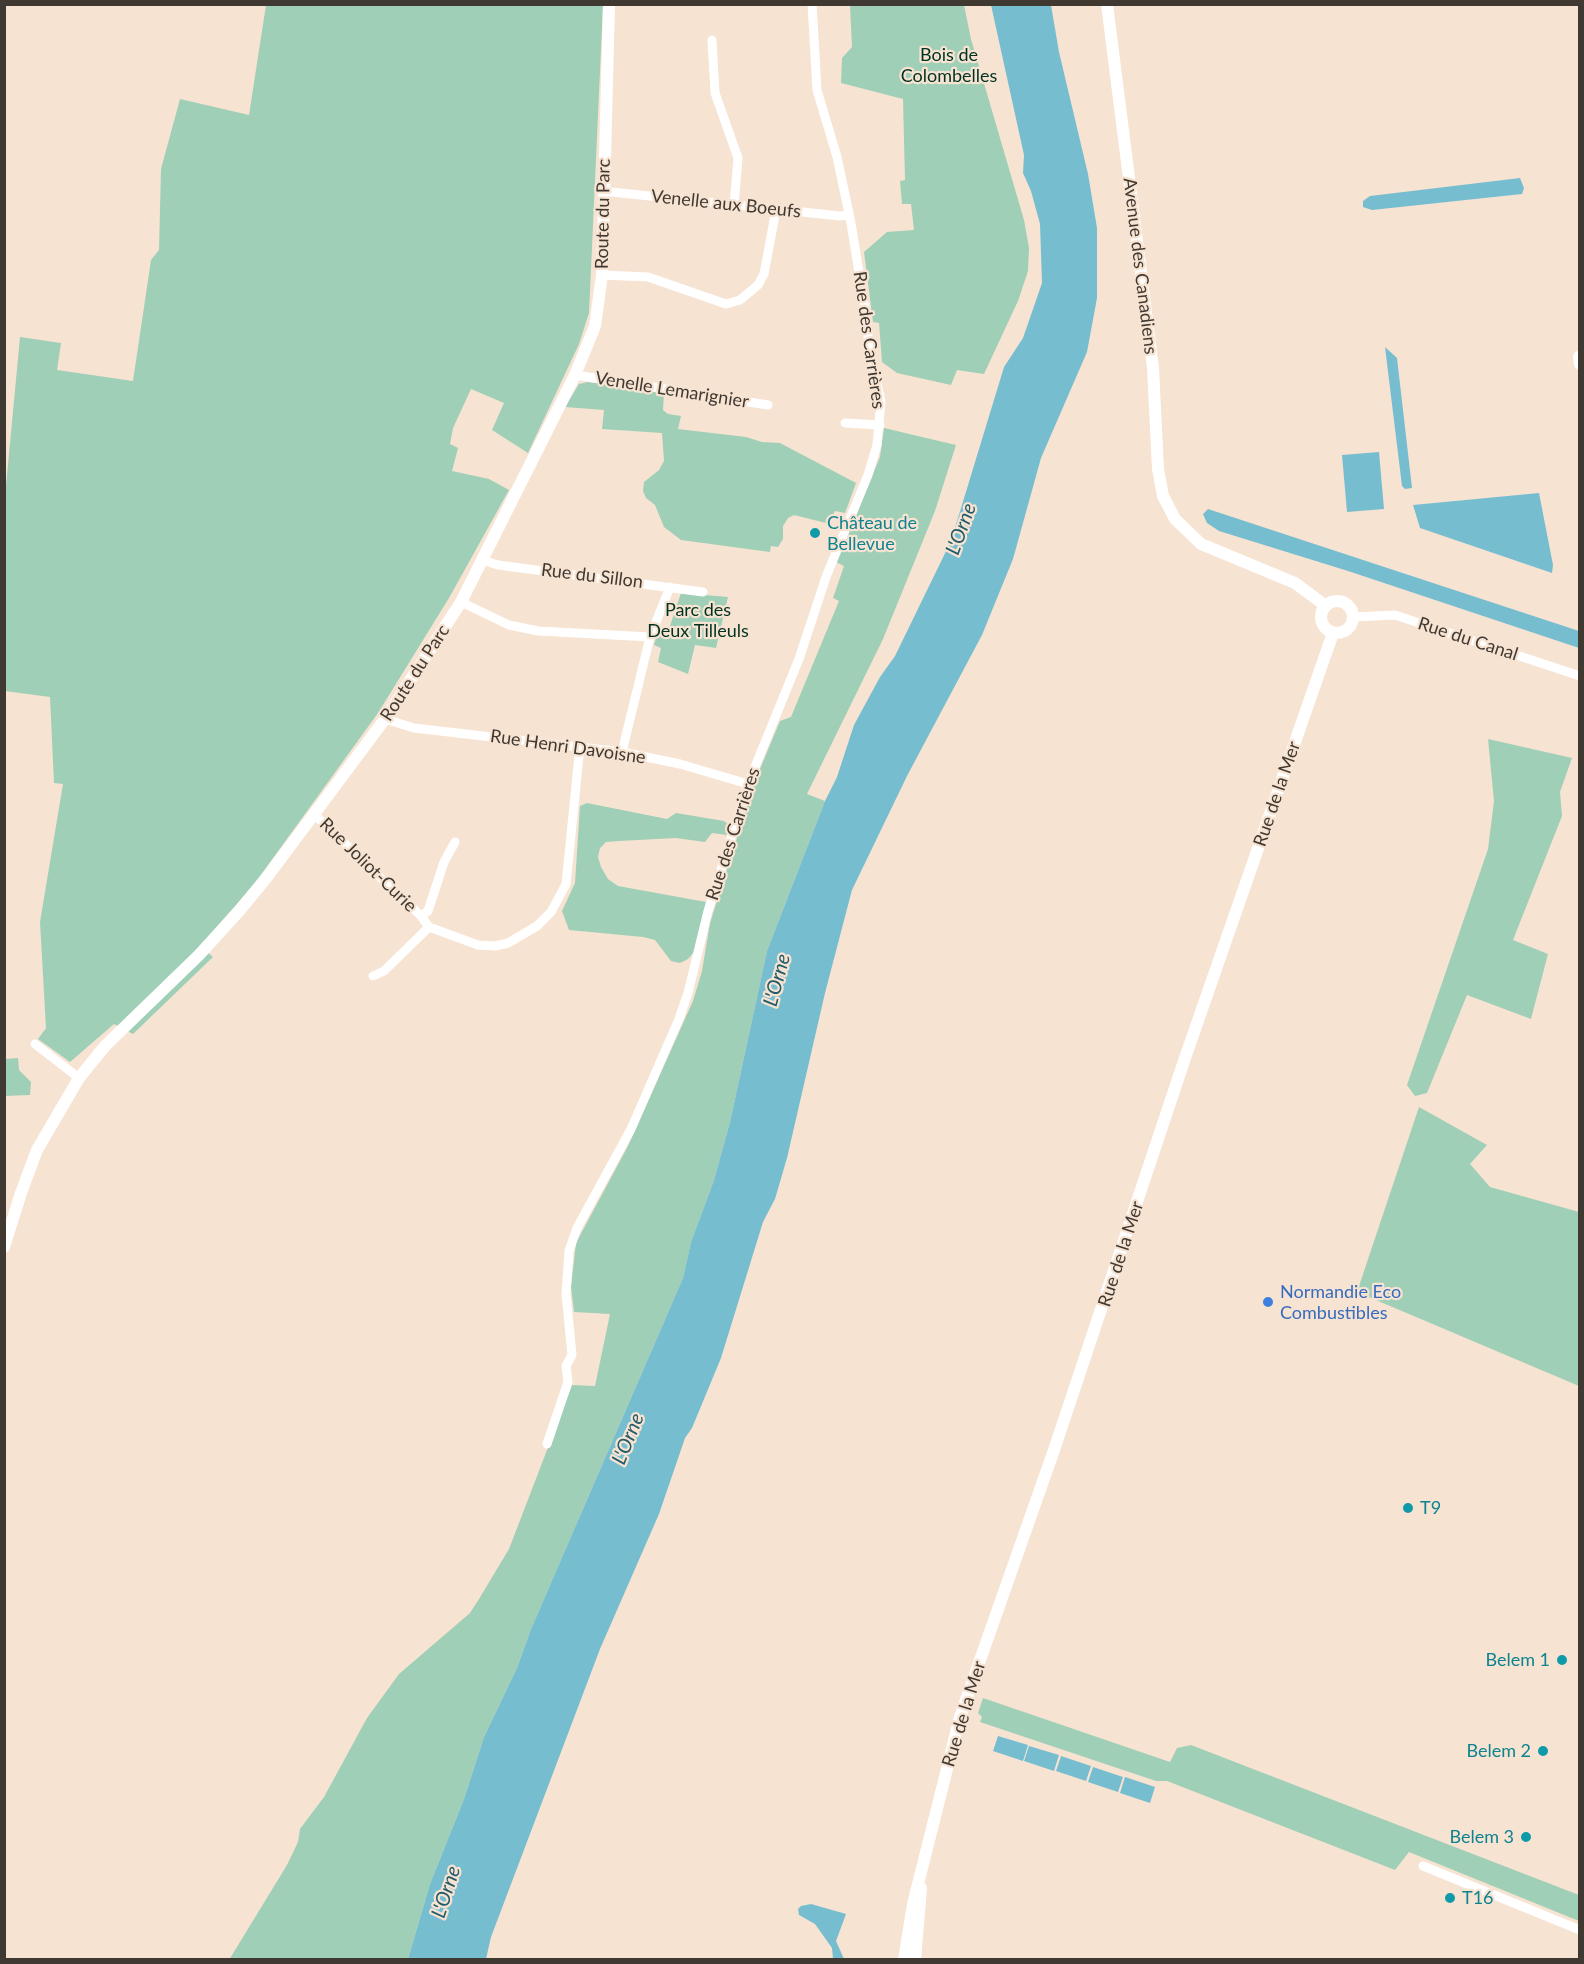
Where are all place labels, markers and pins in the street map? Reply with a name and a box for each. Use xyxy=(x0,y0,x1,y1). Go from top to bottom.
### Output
place label: Château de Bellevue xyxy=(827,512,917,554)
marker: Château de Bellevue xyxy=(808,526,822,540)
place label: Normandie Eco Combustibles xyxy=(1280,1281,1401,1324)
marker: Normandie Eco Combustibles xyxy=(1261,1295,1275,1309)
place label: T9 xyxy=(1420,1497,1441,1519)
marker: T9 xyxy=(1401,1501,1415,1515)
place label: Belem 1 xyxy=(1485,1649,1550,1671)
marker: Belem 1 xyxy=(1555,1653,1569,1667)
place label: Belem 2 xyxy=(1466,1740,1531,1762)
marker: Belem 2 xyxy=(1536,1744,1550,1758)
place label: Belem 3 xyxy=(1449,1826,1514,1848)
marker: Belem 3 xyxy=(1519,1830,1533,1844)
place label: T16 xyxy=(1462,1887,1494,1909)
marker: T16 xyxy=(1443,1891,1457,1905)

